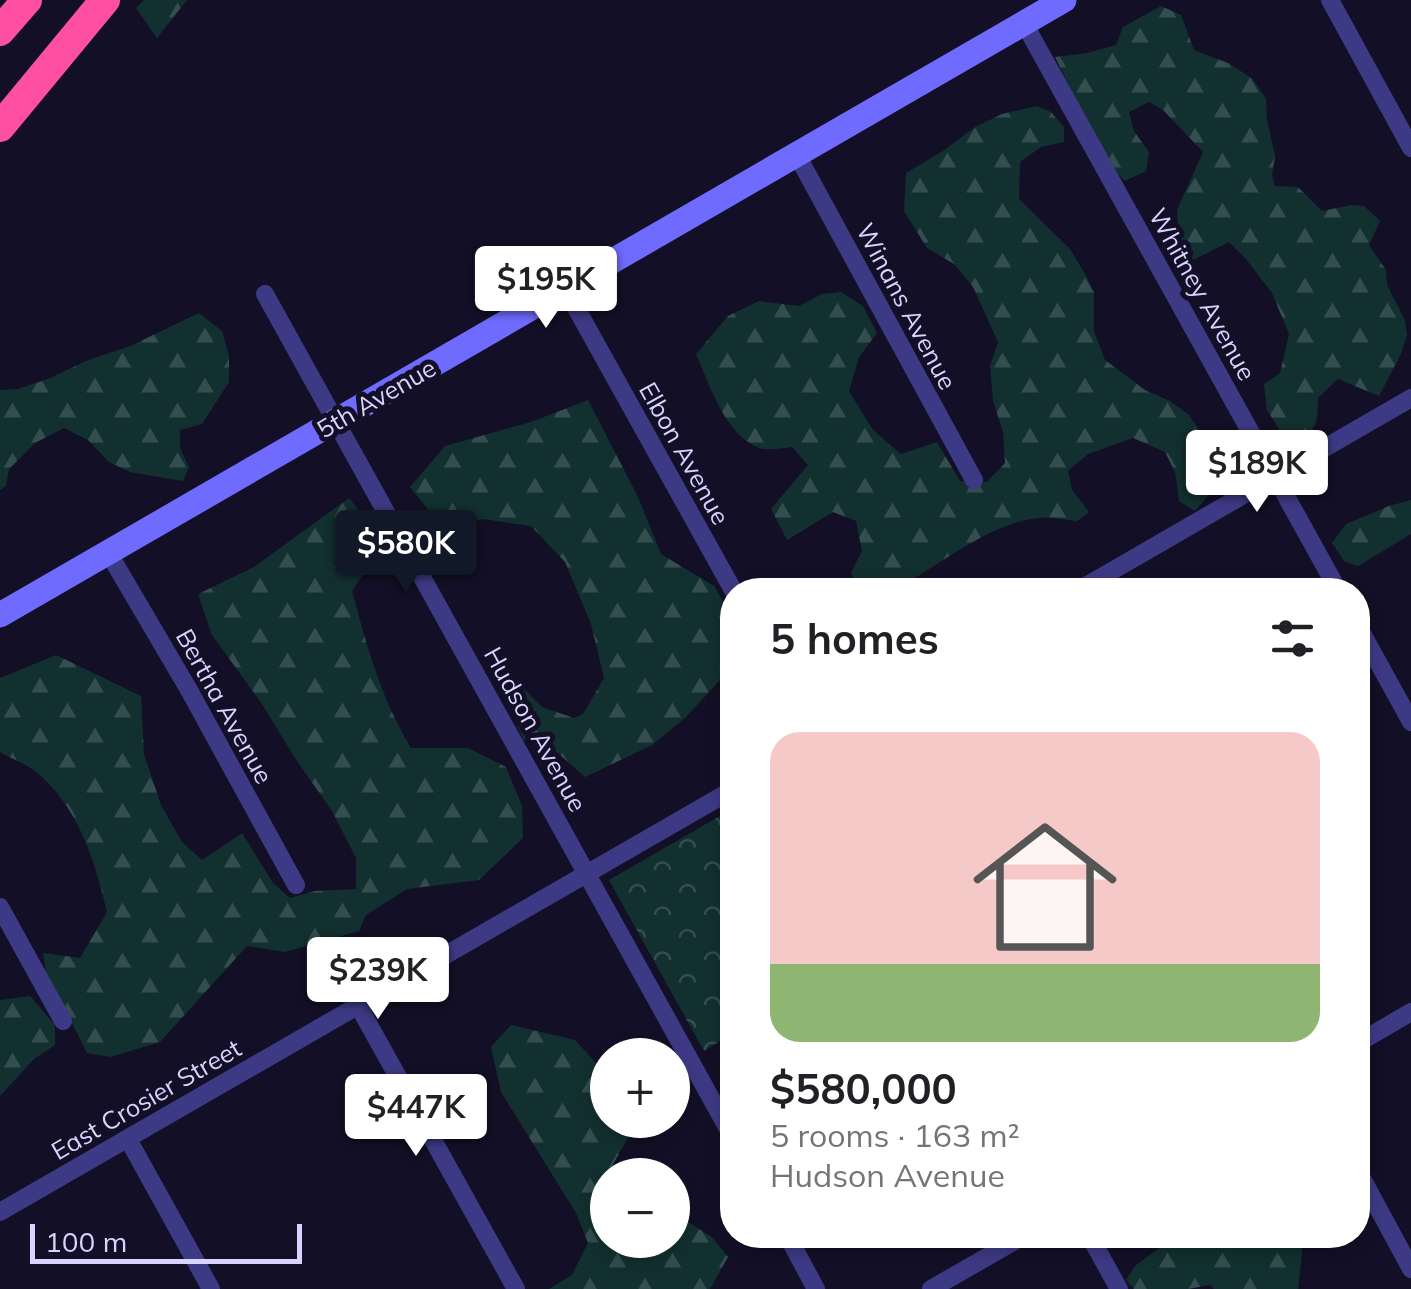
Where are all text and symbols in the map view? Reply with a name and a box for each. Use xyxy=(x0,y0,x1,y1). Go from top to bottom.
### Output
street label: Whitney Avenue xyxy=(1143,202,1263,386)
street label: Winans Avenue xyxy=(850,217,964,395)
pin: $195K xyxy=(476,246,616,331)
text: $195K xyxy=(497,258,595,298)
street label: 5th Avenue xyxy=(311,352,441,444)
street label: Elbon Avenue xyxy=(633,376,737,530)
pin: $189K xyxy=(1187,430,1327,515)
text: $189K xyxy=(1208,442,1306,482)
pin: $580K xyxy=(336,510,476,595)
text: $580K xyxy=(357,522,455,562)
icon: filters xyxy=(1265,611,1320,666)
text: 5 homes xyxy=(770,612,939,665)
street label: Bertha Avenue xyxy=(170,623,280,789)
street label: Hudson Avenue xyxy=(478,641,594,817)
icon: home xyxy=(955,797,1135,977)
pin: $239K xyxy=(308,937,448,1022)
text: $239K xyxy=(329,949,427,989)
street label: East Crosier Street xyxy=(46,1032,247,1166)
map controls xyxy=(590,1038,690,1258)
button: + xyxy=(590,1038,690,1138)
text: $580,000 xyxy=(770,1062,957,1115)
pin: $447K xyxy=(346,1074,486,1159)
text: $447K xyxy=(367,1086,465,1126)
text: 5 rooms · 163 m² xyxy=(770,1115,1020,1155)
text: Hudson Avenue xyxy=(770,1155,1005,1195)
button: − xyxy=(590,1158,690,1258)
scale bar xyxy=(30,1219,302,1264)
text: 100 m xyxy=(45,1224,127,1259)

